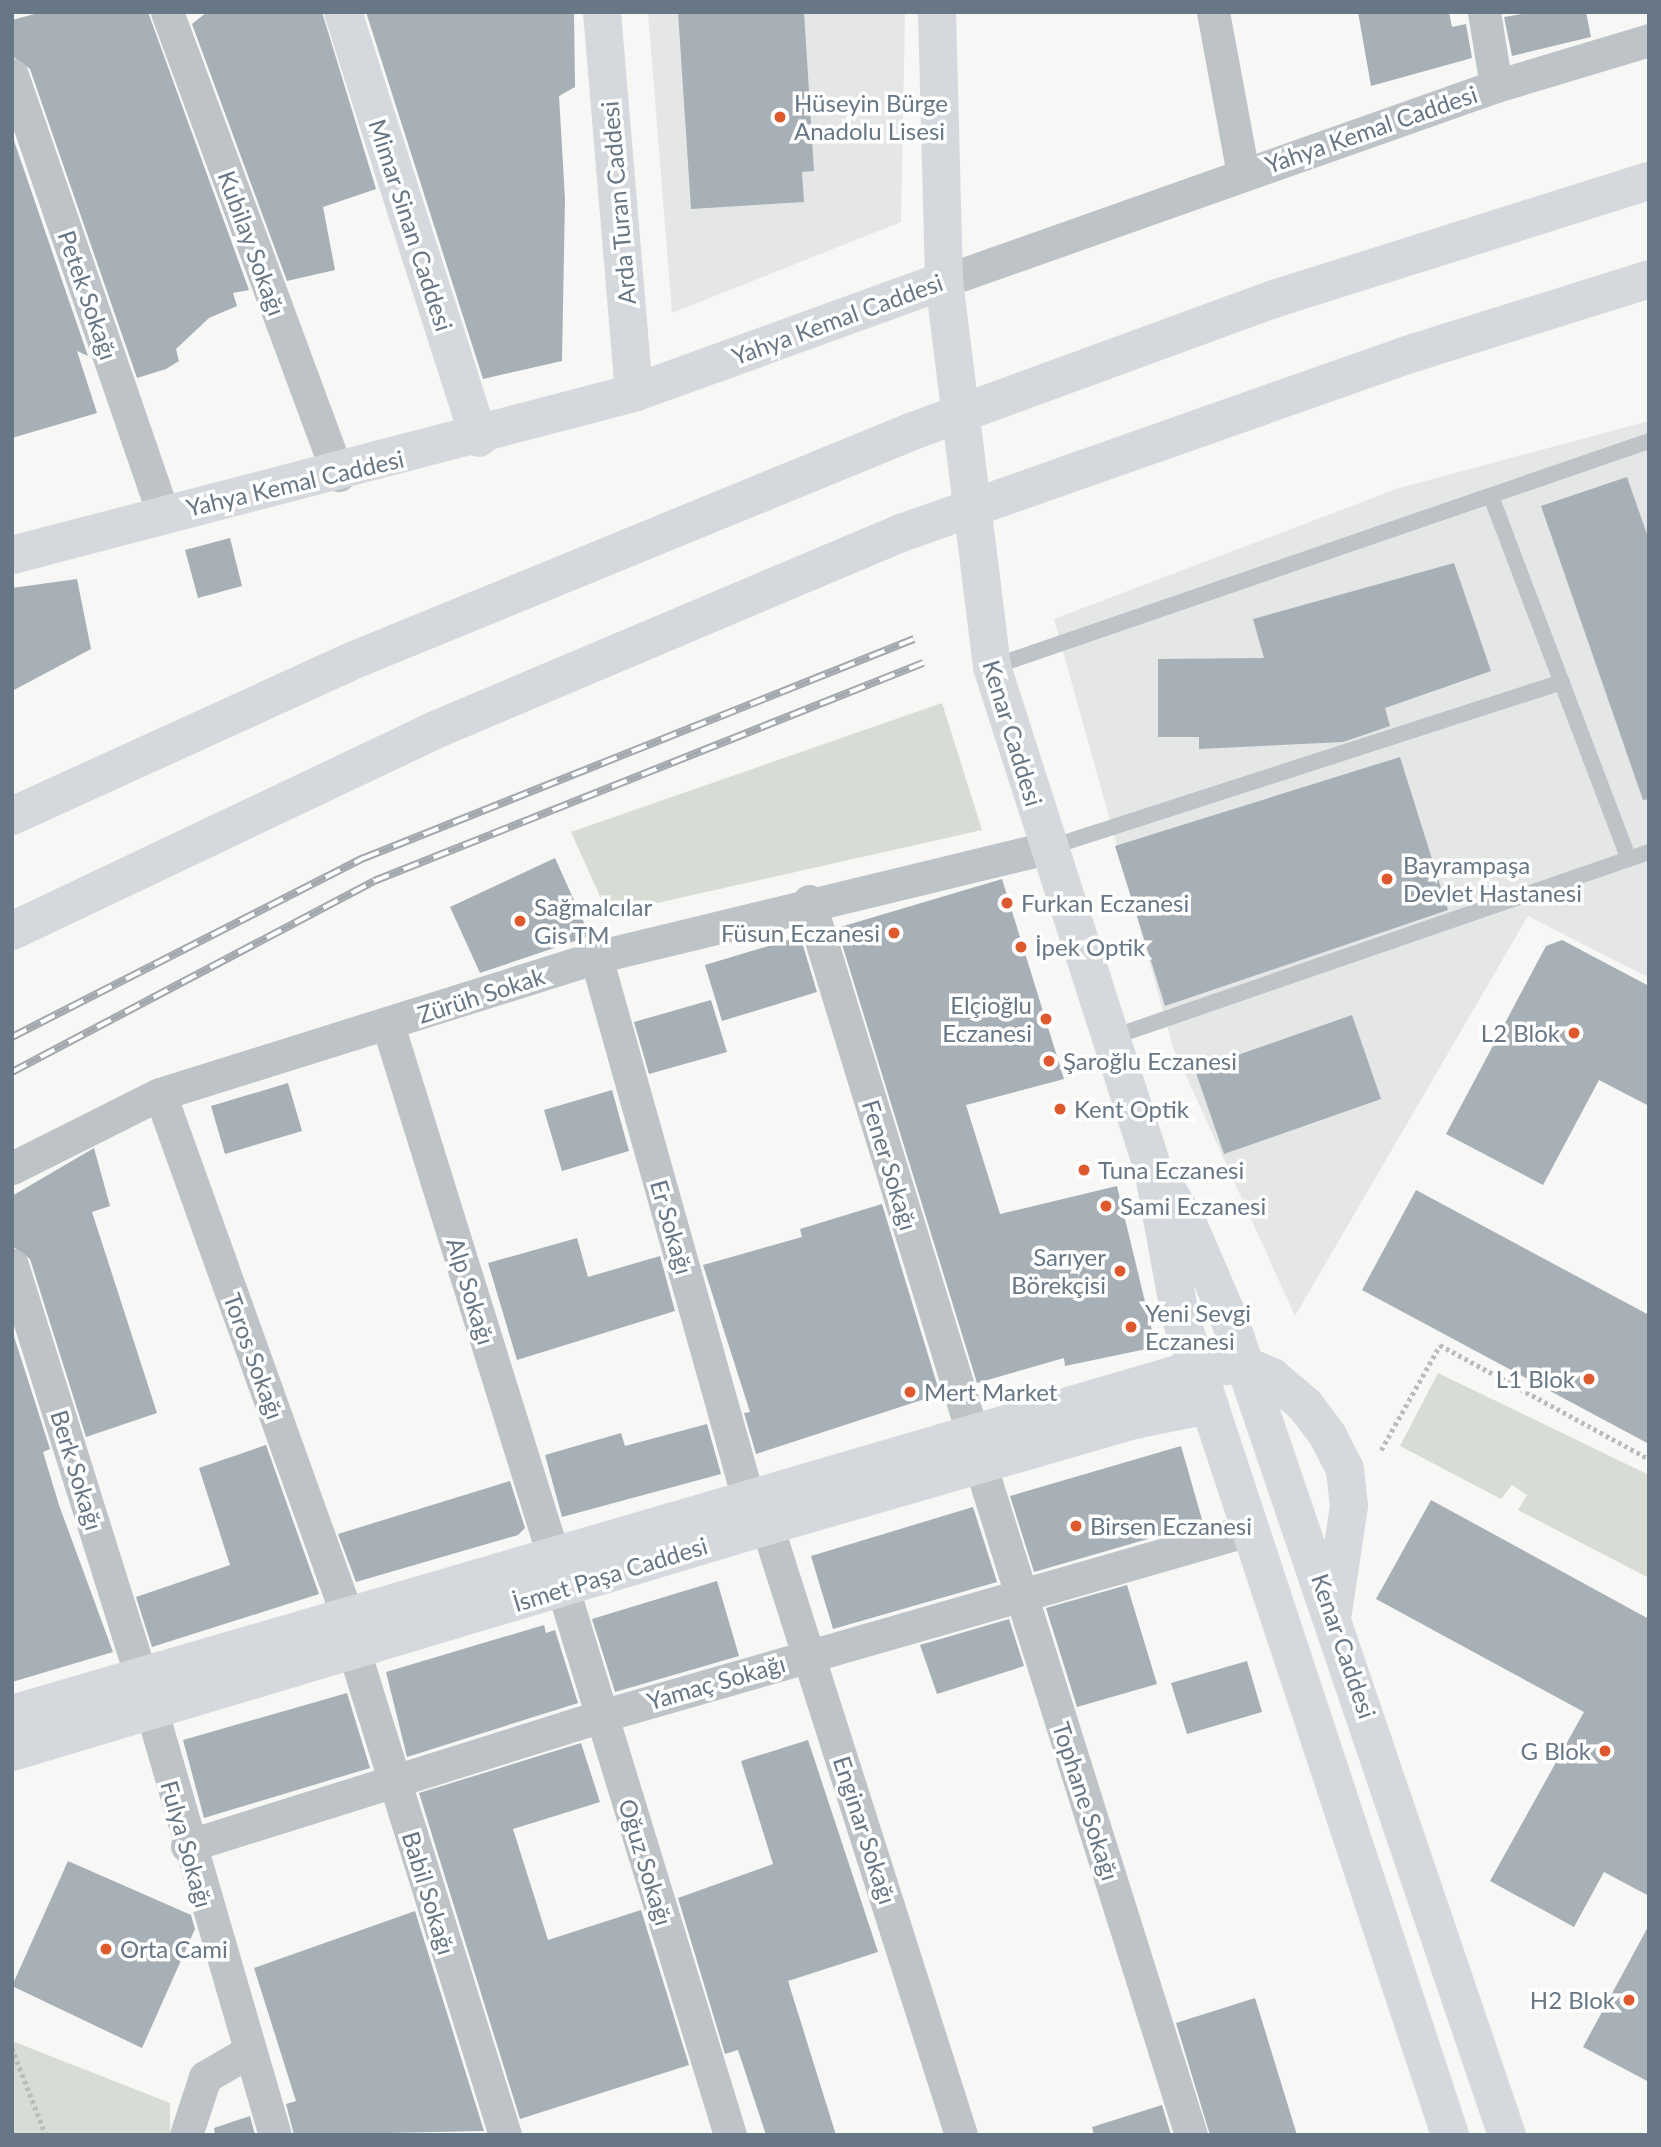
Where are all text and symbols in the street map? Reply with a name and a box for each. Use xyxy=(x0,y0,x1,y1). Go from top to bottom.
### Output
street label: Yahya Kemal Caddesi xyxy=(1261,79,1481,179)
place label: Hüseyin Bürge Anadolu Lisesi xyxy=(794,89,948,145)
street label: Arda Turan Caddesi xyxy=(595,100,641,306)
marker: Hüseyin Bürge Anadolu Lisesi xyxy=(772,109,788,125)
street label: Mimar Sinan Caddesi xyxy=(363,115,459,335)
street label: Kubilay Sokağı xyxy=(212,166,292,320)
street label: Petek Sokağı xyxy=(52,227,124,363)
street label: Yahya Kemal Caddesi xyxy=(728,267,946,371)
street label: Yahya Kemal Caddesi xyxy=(183,444,407,522)
street label: Kenar Caddesi xyxy=(977,656,1049,810)
place label: Bayrampaşa Devlet Hastanesi xyxy=(1403,851,1582,907)
marker: Bayrampaşa Devlet Hastanesi xyxy=(1377,869,1397,889)
place label: Furkan Eczanesi xyxy=(1021,889,1189,917)
place label: Sağmalcılar Gis TM xyxy=(534,893,652,949)
marker: Furkan Eczanesi xyxy=(999,895,1015,911)
marker: Sağmalcılar Gis TM xyxy=(512,913,528,929)
place label: Füsun Eczanesi xyxy=(721,919,880,947)
marker: Füsun Eczanesi xyxy=(886,925,902,941)
place label: İpek Optik xyxy=(1035,933,1145,961)
marker: İpek Optik xyxy=(1013,939,1029,955)
street label: Zürüh Sokak xyxy=(414,961,548,1029)
place label: Elçioğlu Eczanesi xyxy=(942,991,1032,1047)
marker: Elçioğlu Eczanesi xyxy=(1038,1011,1054,1027)
place label: L2 Blok xyxy=(1481,1019,1560,1047)
marker: L2 Blok xyxy=(1566,1025,1582,1041)
place label: Şaroğlu Eczanesi xyxy=(1063,1047,1237,1075)
marker: Şaroğlu Eczanesi xyxy=(1041,1053,1057,1069)
place label: Kent Optik xyxy=(1074,1095,1189,1123)
street label: Fener Sokağı xyxy=(856,1096,924,1234)
marker: Kent Optik xyxy=(1052,1101,1068,1117)
place label: Tuna Eczanesi xyxy=(1098,1156,1244,1184)
marker: Tuna Eczanesi xyxy=(1076,1162,1092,1178)
street label: Er Sokağı xyxy=(645,1176,699,1278)
place label: Sami Eczanesi xyxy=(1120,1192,1266,1220)
marker: Sami Eczanesi xyxy=(1098,1198,1114,1214)
street label: Alp Sokağı xyxy=(441,1234,501,1348)
place label: Sarıyer Börekçisi xyxy=(1011,1243,1106,1299)
marker: Sarıyer Börekçisi xyxy=(1112,1263,1128,1279)
street label: Toros Sokağı xyxy=(218,1289,290,1423)
place label: Yeni Sevgi Eczanesi xyxy=(1145,1299,1251,1355)
marker: Yeni Sevgi Eczanesi xyxy=(1123,1319,1139,1335)
place label: L1 Blok xyxy=(1496,1365,1575,1393)
marker: L1 Blok xyxy=(1581,1371,1597,1387)
place label: Mert Market xyxy=(924,1378,1057,1406)
marker: Mert Market xyxy=(902,1384,918,1400)
street label: Berk Sokağı xyxy=(45,1406,109,1534)
place label: Birsen Eczanesi xyxy=(1090,1512,1252,1540)
marker: Birsen Eczanesi xyxy=(1068,1518,1084,1534)
street label: İsmet Paşa Caddesi xyxy=(509,1531,711,1617)
street label: Kenar Caddesi xyxy=(1306,1570,1382,1722)
street label: Yamaç Sokağı xyxy=(644,1649,788,1715)
street label: Tophane Sokağı xyxy=(1047,1718,1125,1884)
place label: G Blok xyxy=(1521,1737,1591,1765)
marker: G Blok xyxy=(1597,1743,1613,1759)
street label: Enginar Sokağı xyxy=(827,1752,903,1908)
street label: Fulya Sokağı xyxy=(155,1777,219,1911)
street label: Oğuz Sokağı xyxy=(613,1795,679,1929)
street label: Babil Sokağı xyxy=(397,1828,461,1958)
place label: Orta Cami xyxy=(120,1935,228,1963)
marker: Orta Cami xyxy=(98,1941,114,1957)
place label: H2 Blok xyxy=(1530,1986,1615,2014)
marker: H2 Blok xyxy=(1621,1992,1637,2008)

